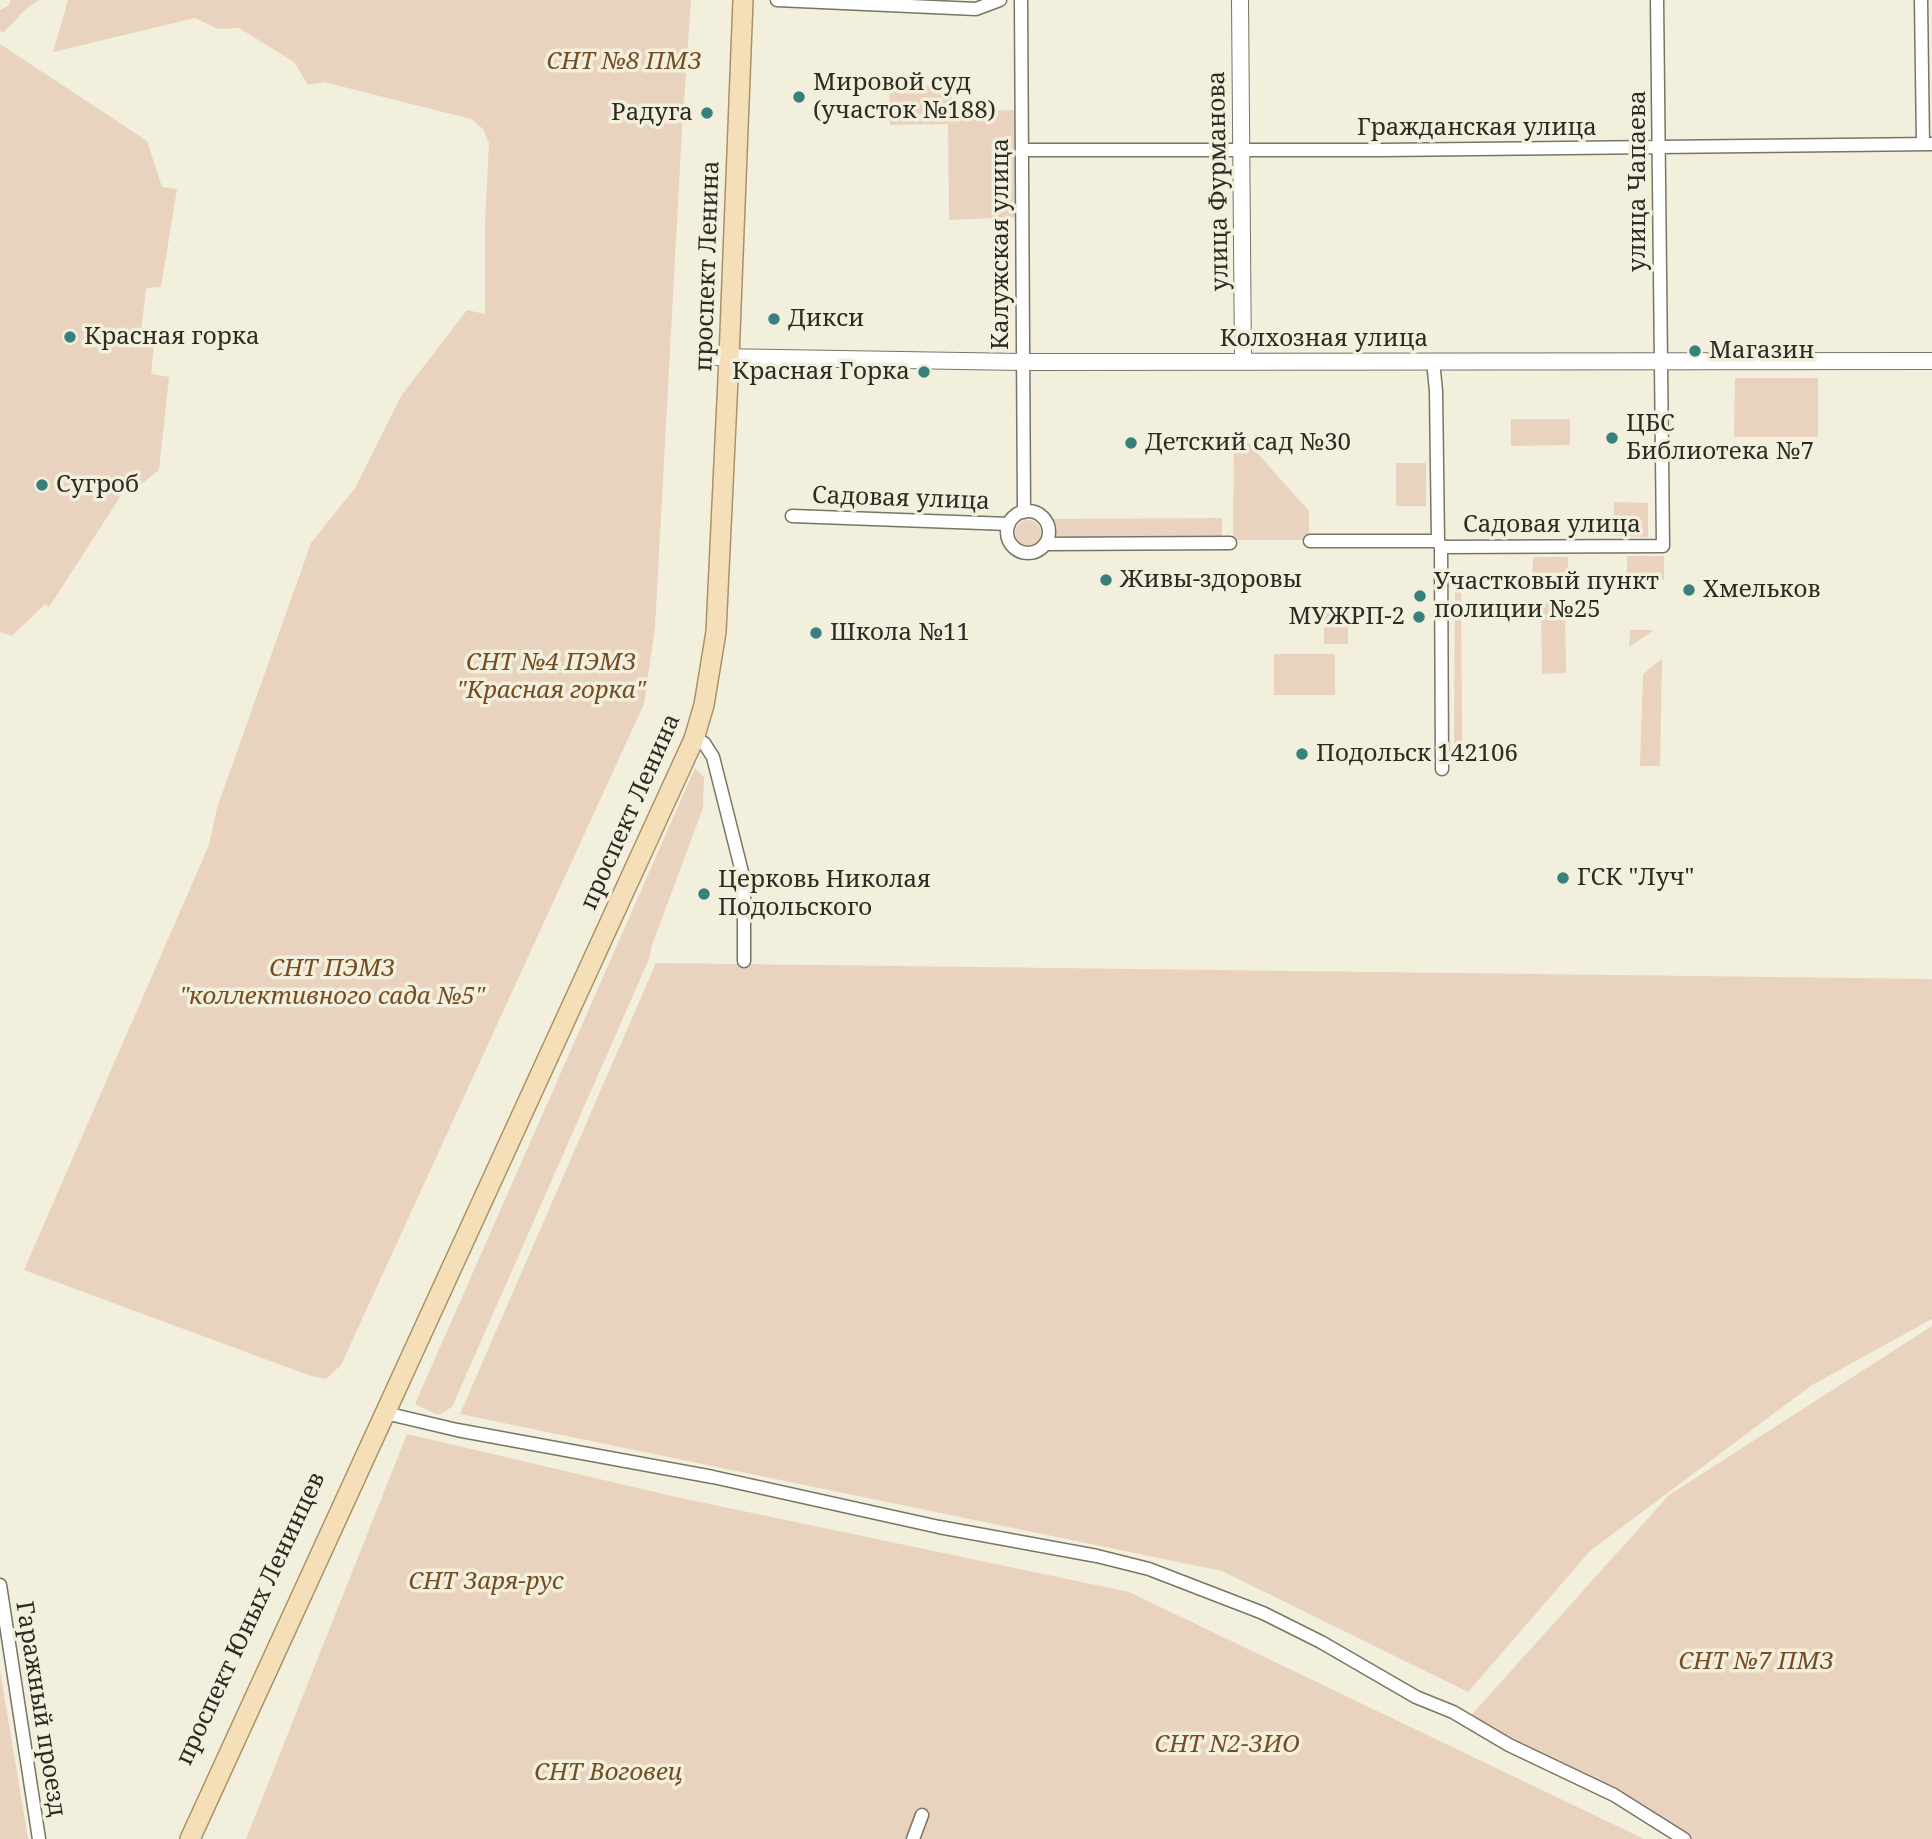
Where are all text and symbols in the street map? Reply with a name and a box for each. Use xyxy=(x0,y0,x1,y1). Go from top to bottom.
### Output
park label: СНТ №8 ПМЗ xyxy=(546,48,702,76)
place label: Мировой суд (участок №188) xyxy=(813,69,996,125)
street label: улица Фурманова xyxy=(1203,71,1235,291)
marker: Мировой суд (участок №188) xyxy=(791,89,807,105)
street label: улица Чапаева xyxy=(1624,90,1652,272)
place label: Радуга xyxy=(611,99,693,127)
marker: Радуга xyxy=(699,105,715,121)
street label: Гражданская улица xyxy=(1357,114,1597,142)
street label: Калужская улица xyxy=(987,138,1015,350)
street label: проспект Ленина xyxy=(690,160,726,372)
place label: Дикси xyxy=(788,305,864,333)
marker: Дикси xyxy=(766,311,782,327)
place label: Красная горка xyxy=(84,323,260,351)
street label: Колхозная улица xyxy=(1220,325,1428,353)
marker: Красная горка xyxy=(62,329,78,345)
place label: Магазин xyxy=(1709,337,1814,365)
marker: Магазин xyxy=(1687,343,1703,359)
place label: Красная Горка xyxy=(732,358,910,386)
marker: Красная Горка xyxy=(916,364,932,380)
place label: ЦБС Библиотека №7 xyxy=(1626,410,1814,466)
place label: Детский сад №30 xyxy=(1145,429,1351,457)
marker: ЦБС Библиотека №7 xyxy=(1604,430,1620,446)
marker: Детский сад №30 xyxy=(1123,435,1139,451)
place label: Сугроб xyxy=(56,471,139,499)
marker: Сугроб xyxy=(34,477,50,493)
street label: Садовая улица xyxy=(812,482,990,516)
street label: Садовая улица xyxy=(1463,511,1641,539)
place label: Живы-здоровы xyxy=(1120,566,1302,594)
place label: Участковый пункт полиции №25 xyxy=(1434,568,1659,624)
marker: Живы-здоровы xyxy=(1098,572,1114,588)
place label: Хмельков xyxy=(1703,576,1821,604)
marker: Хмельков xyxy=(1681,582,1697,598)
marker: Участковый пункт полиции №25 xyxy=(1412,588,1428,604)
place label: МУЖРП-2 xyxy=(1289,603,1405,631)
marker: МУЖРП-2 xyxy=(1411,609,1427,625)
place label: Школа №11 xyxy=(830,619,970,647)
marker: Школа №11 xyxy=(808,625,824,641)
park label: СНТ №4 ПЭМЗ "Красная горка" xyxy=(457,649,645,705)
street label: проспект Ленина xyxy=(575,710,687,914)
place label: Подольск 142106 xyxy=(1316,740,1518,768)
marker: Подольск 142106 xyxy=(1294,746,1310,762)
place label: ГСК "Луч" xyxy=(1577,864,1694,892)
place label: Церковь Николая Подольского xyxy=(718,866,931,922)
marker: ГСК "Луч" xyxy=(1555,870,1571,886)
marker: Церковь Николая Подольского xyxy=(696,886,712,902)
park label: СНТ ПЭМЗ "коллективного сада №5" xyxy=(179,955,485,1011)
street label: проспект Юных Ленинцев xyxy=(170,1468,332,1770)
park label: СНТ Заря-рус xyxy=(408,1568,564,1596)
street label: Гаражный проезд xyxy=(9,1599,71,1819)
park label: СНТ №7 ПМЗ xyxy=(1678,1648,1834,1676)
park label: СНТ N2-ЗИО xyxy=(1154,1731,1300,1759)
park label: СНТ Воговец xyxy=(534,1759,682,1787)

